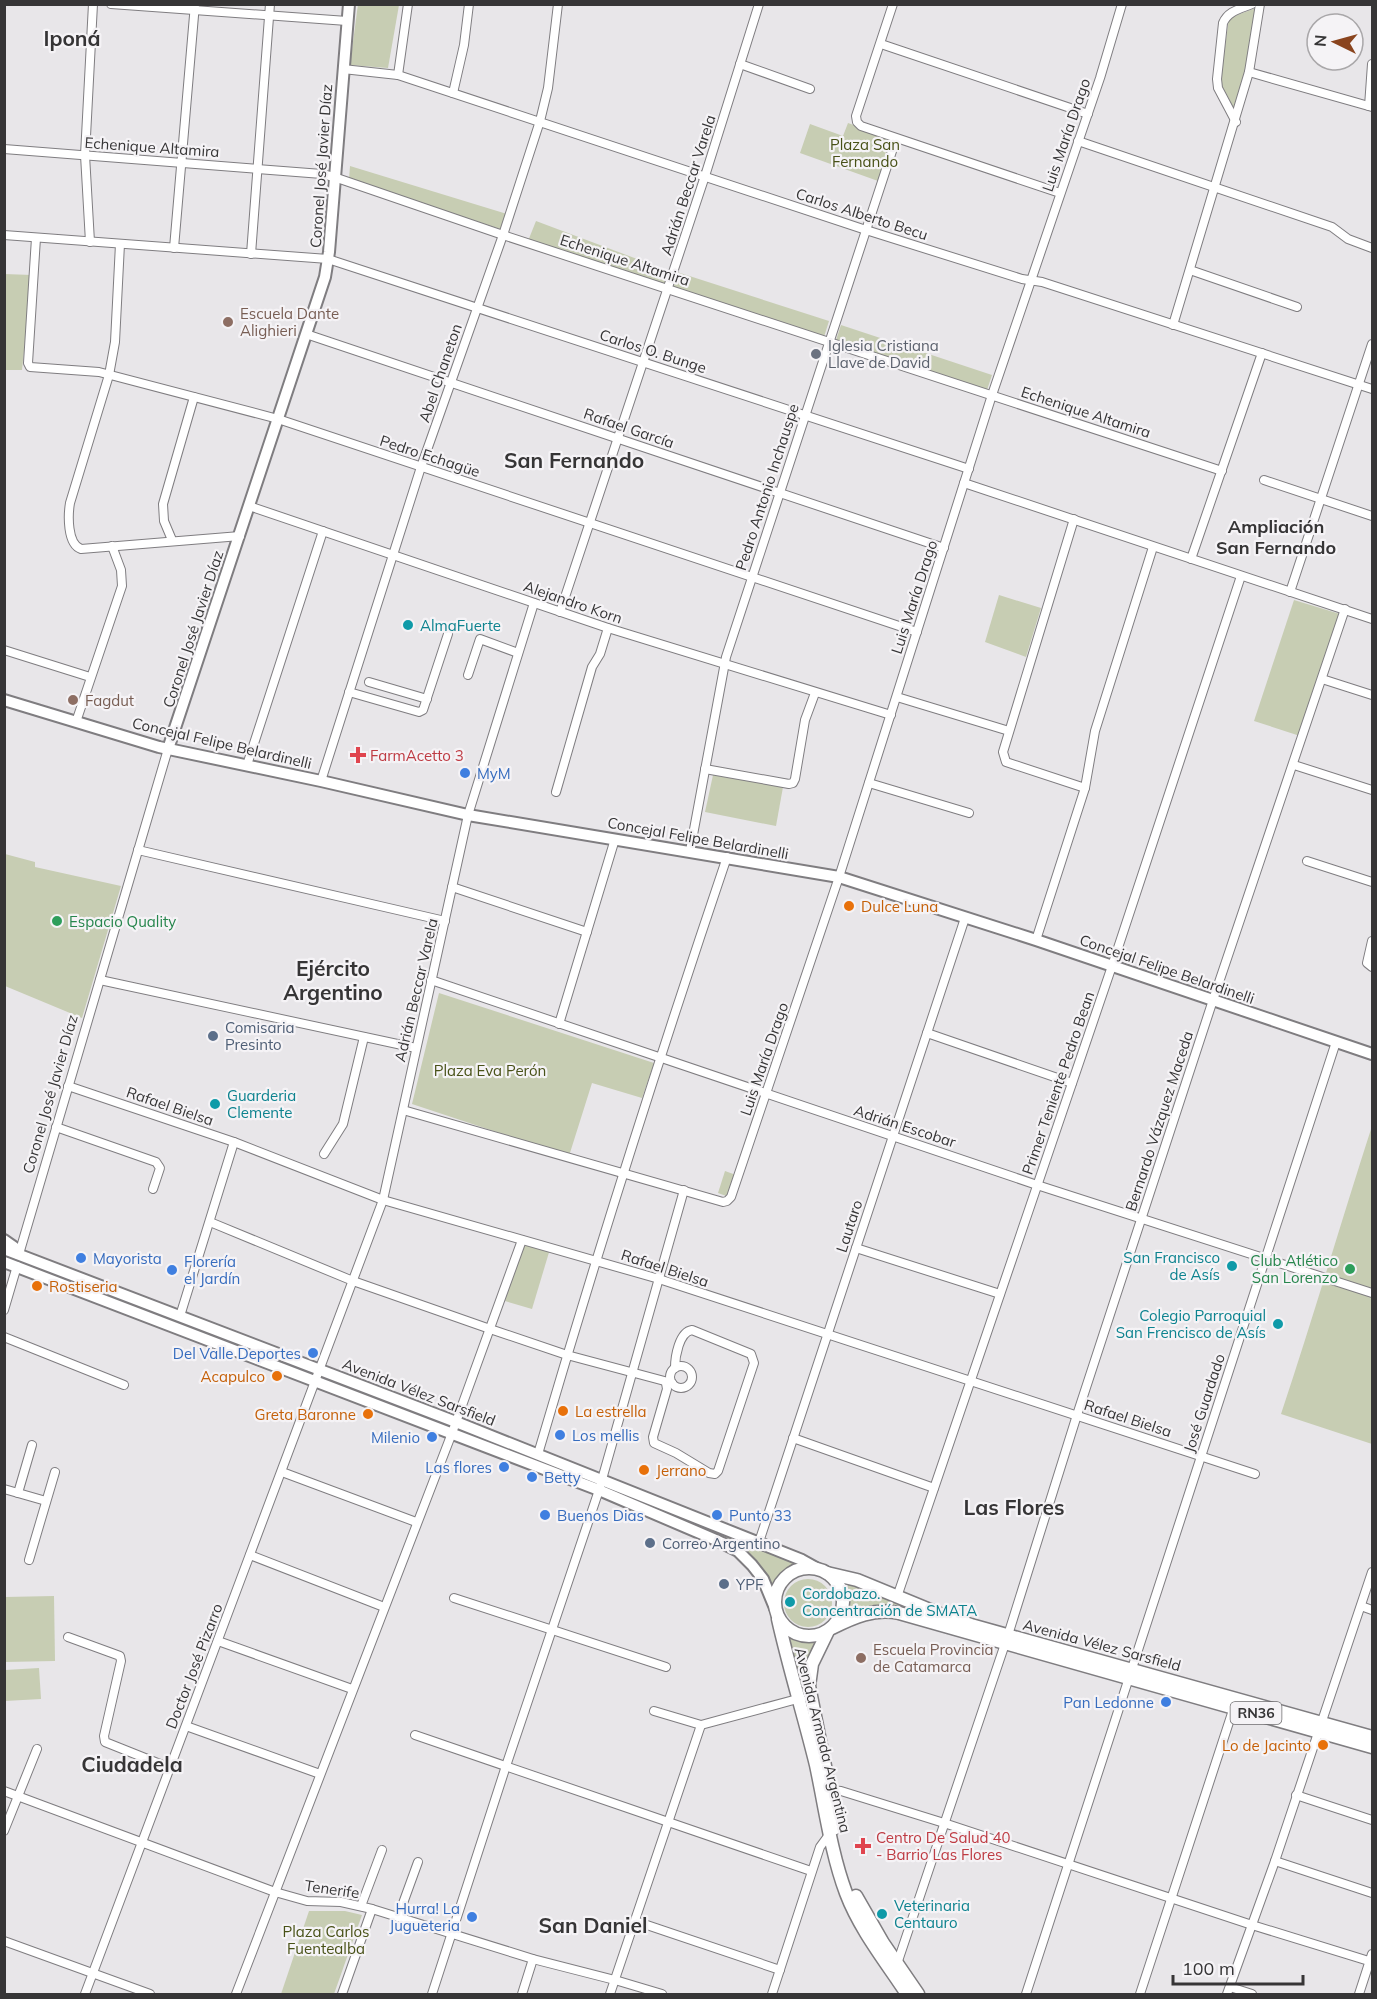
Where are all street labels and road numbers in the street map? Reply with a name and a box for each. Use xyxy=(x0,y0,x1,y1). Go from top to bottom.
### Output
street label: Luis María Drago xyxy=(1038,76,1094,194)
street label: Coronel José Javier Díaz xyxy=(306,83,336,249)
street label: Adrián Beccar Varela xyxy=(656,112,720,258)
street label: Echenique Altamira xyxy=(84,133,220,161)
street label: Carlos Alberto Becu xyxy=(794,184,930,244)
street label: Echenique Altamira xyxy=(558,230,692,290)
street label: Abel Chaneton xyxy=(414,321,466,425)
street label: Carlos O. Bunge xyxy=(597,325,709,377)
street label: Echenique Altamira xyxy=(1019,382,1153,442)
street label: Pedro Antonio Inchauspe xyxy=(731,401,803,573)
street label: Rafael García xyxy=(581,404,677,452)
street label: Pedro Echagüe xyxy=(377,431,483,481)
street label: Luis María Drago xyxy=(887,538,941,656)
street label: Coronel José Javier Díaz xyxy=(159,548,227,710)
street label: Alejandro Korn xyxy=(521,576,625,628)
street label: Concejal Felipe Belardinelli xyxy=(130,713,314,773)
street label: Concejal Felipe Belardinelli xyxy=(606,813,790,863)
street label: Adrián Beccar Varela xyxy=(390,916,442,1064)
street label: Concejal Felipe Belardinelli xyxy=(1077,930,1257,1008)
street label: Primer Teniente Pedro Bean xyxy=(1018,989,1098,1177)
street label: Luis María Drago xyxy=(736,1000,792,1118)
street label: Coronel José Javier Díaz xyxy=(18,1012,82,1176)
street label: Bernardo Vázquez Maceda xyxy=(1121,1029,1197,1213)
street label: Rafael Bielsa xyxy=(124,1082,216,1130)
street label: Adrián Escobar xyxy=(852,1101,959,1152)
street label: Lautaro xyxy=(832,1197,866,1255)
street label: Rafael Bielsa xyxy=(619,1245,711,1291)
street label: José Guardado xyxy=(1179,1351,1229,1455)
street label: Avenida Vélez Sarsfield xyxy=(340,1354,498,1430)
street label: Rafael Bielsa xyxy=(1082,1395,1174,1441)
street label: Doctor José Pizarro xyxy=(161,1601,227,1731)
street label: Avenida Vélez Sarsfield xyxy=(1021,1615,1183,1675)
street label: Avenida Armada Argentina xyxy=(791,1645,855,1835)
road number: RN36 xyxy=(1230,1702,1282,1724)
street label: Tenerife xyxy=(303,1876,361,1902)

